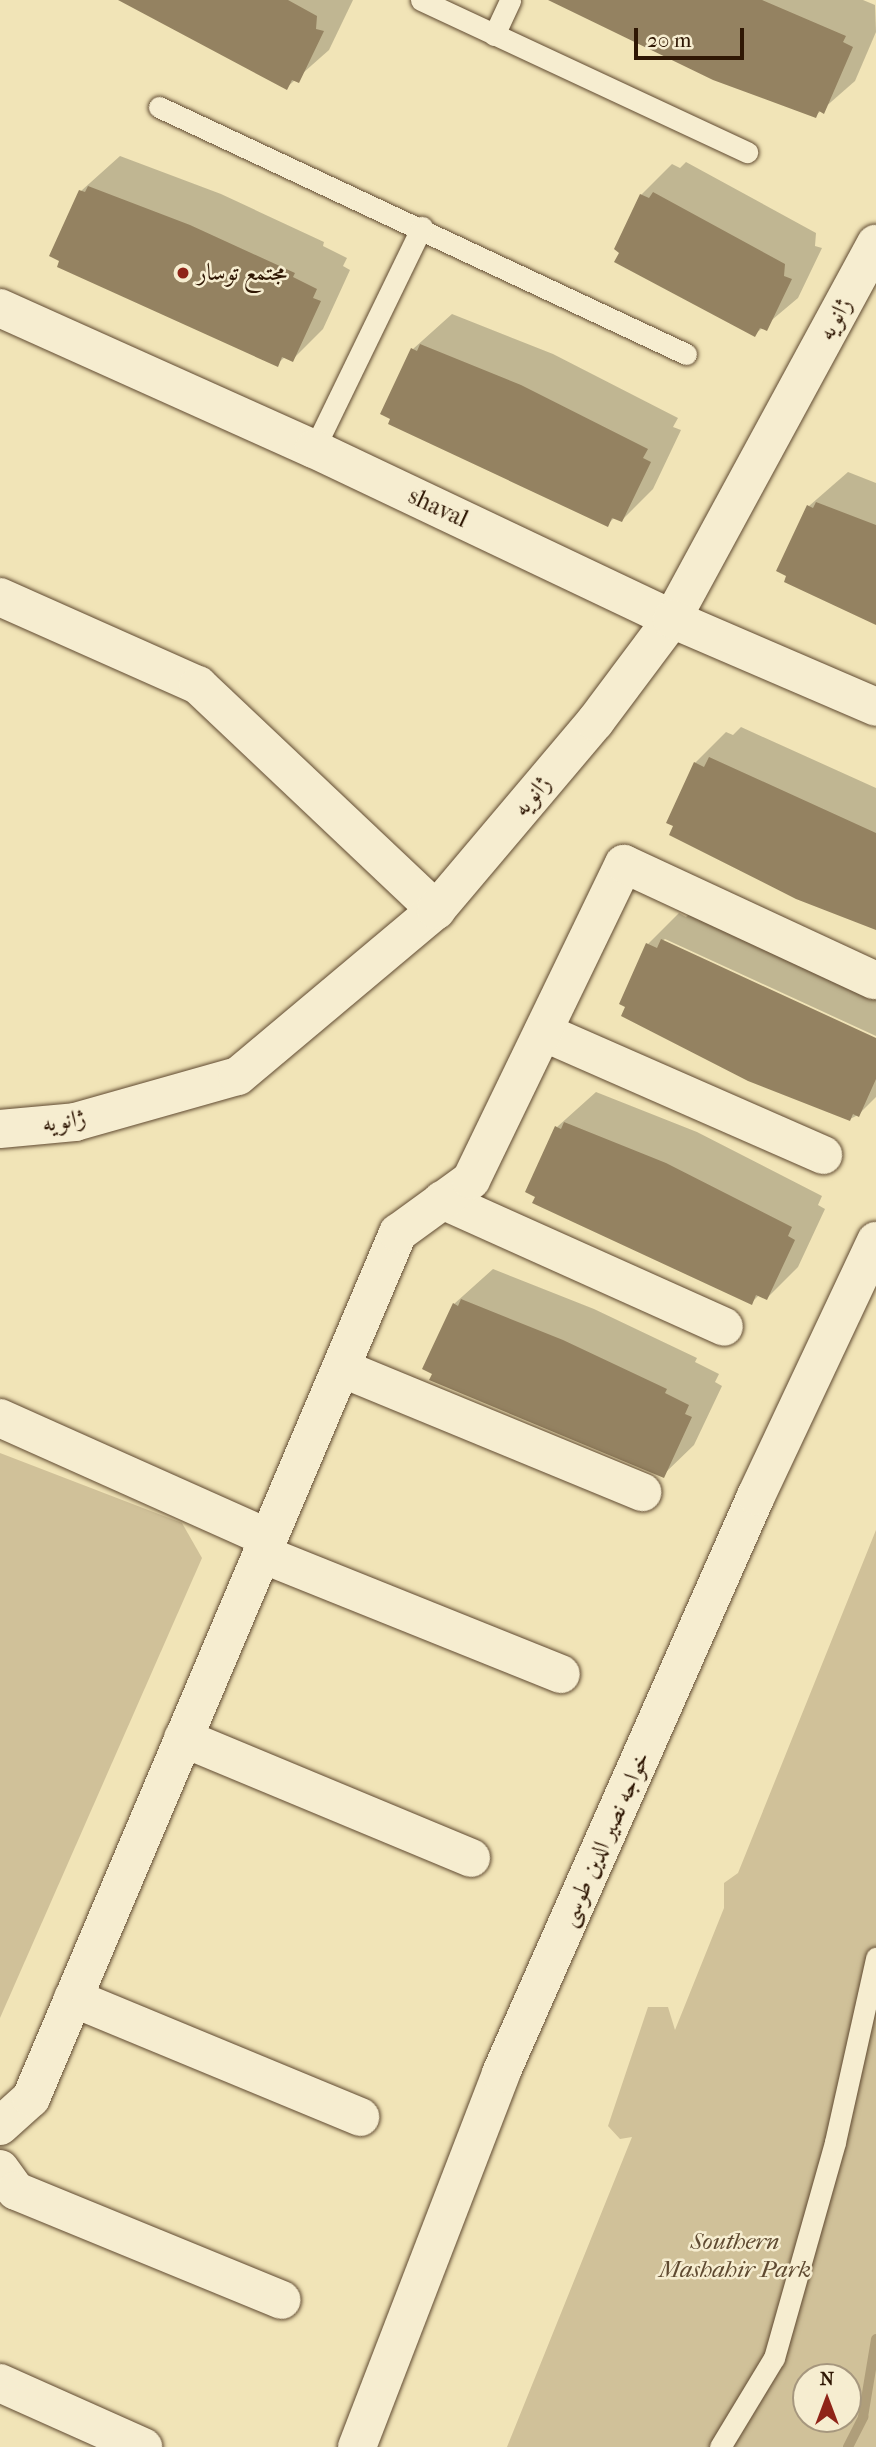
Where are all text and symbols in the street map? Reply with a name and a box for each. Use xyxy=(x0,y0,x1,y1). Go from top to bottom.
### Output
scale bar xyxy=(638,14,748,58)
text: 20 m xyxy=(647,28,691,52)
place label: مجتمع توسار xyxy=(197,259,287,287)
marker: مجتمع توسار xyxy=(175,265,191,281)
street label: ژانویه xyxy=(812,293,858,345)
street label: shaval xyxy=(404,482,472,534)
street label: ژانویه xyxy=(507,770,557,822)
street label: ژانویه xyxy=(40,1103,88,1139)
street label: خواجه نصیر الدین طوسی xyxy=(554,1747,656,1931)
park label: Southern Mashahir Park xyxy=(659,2228,811,2284)
north arrow xyxy=(792,2363,862,2433)
text: N xyxy=(820,2368,834,2390)

